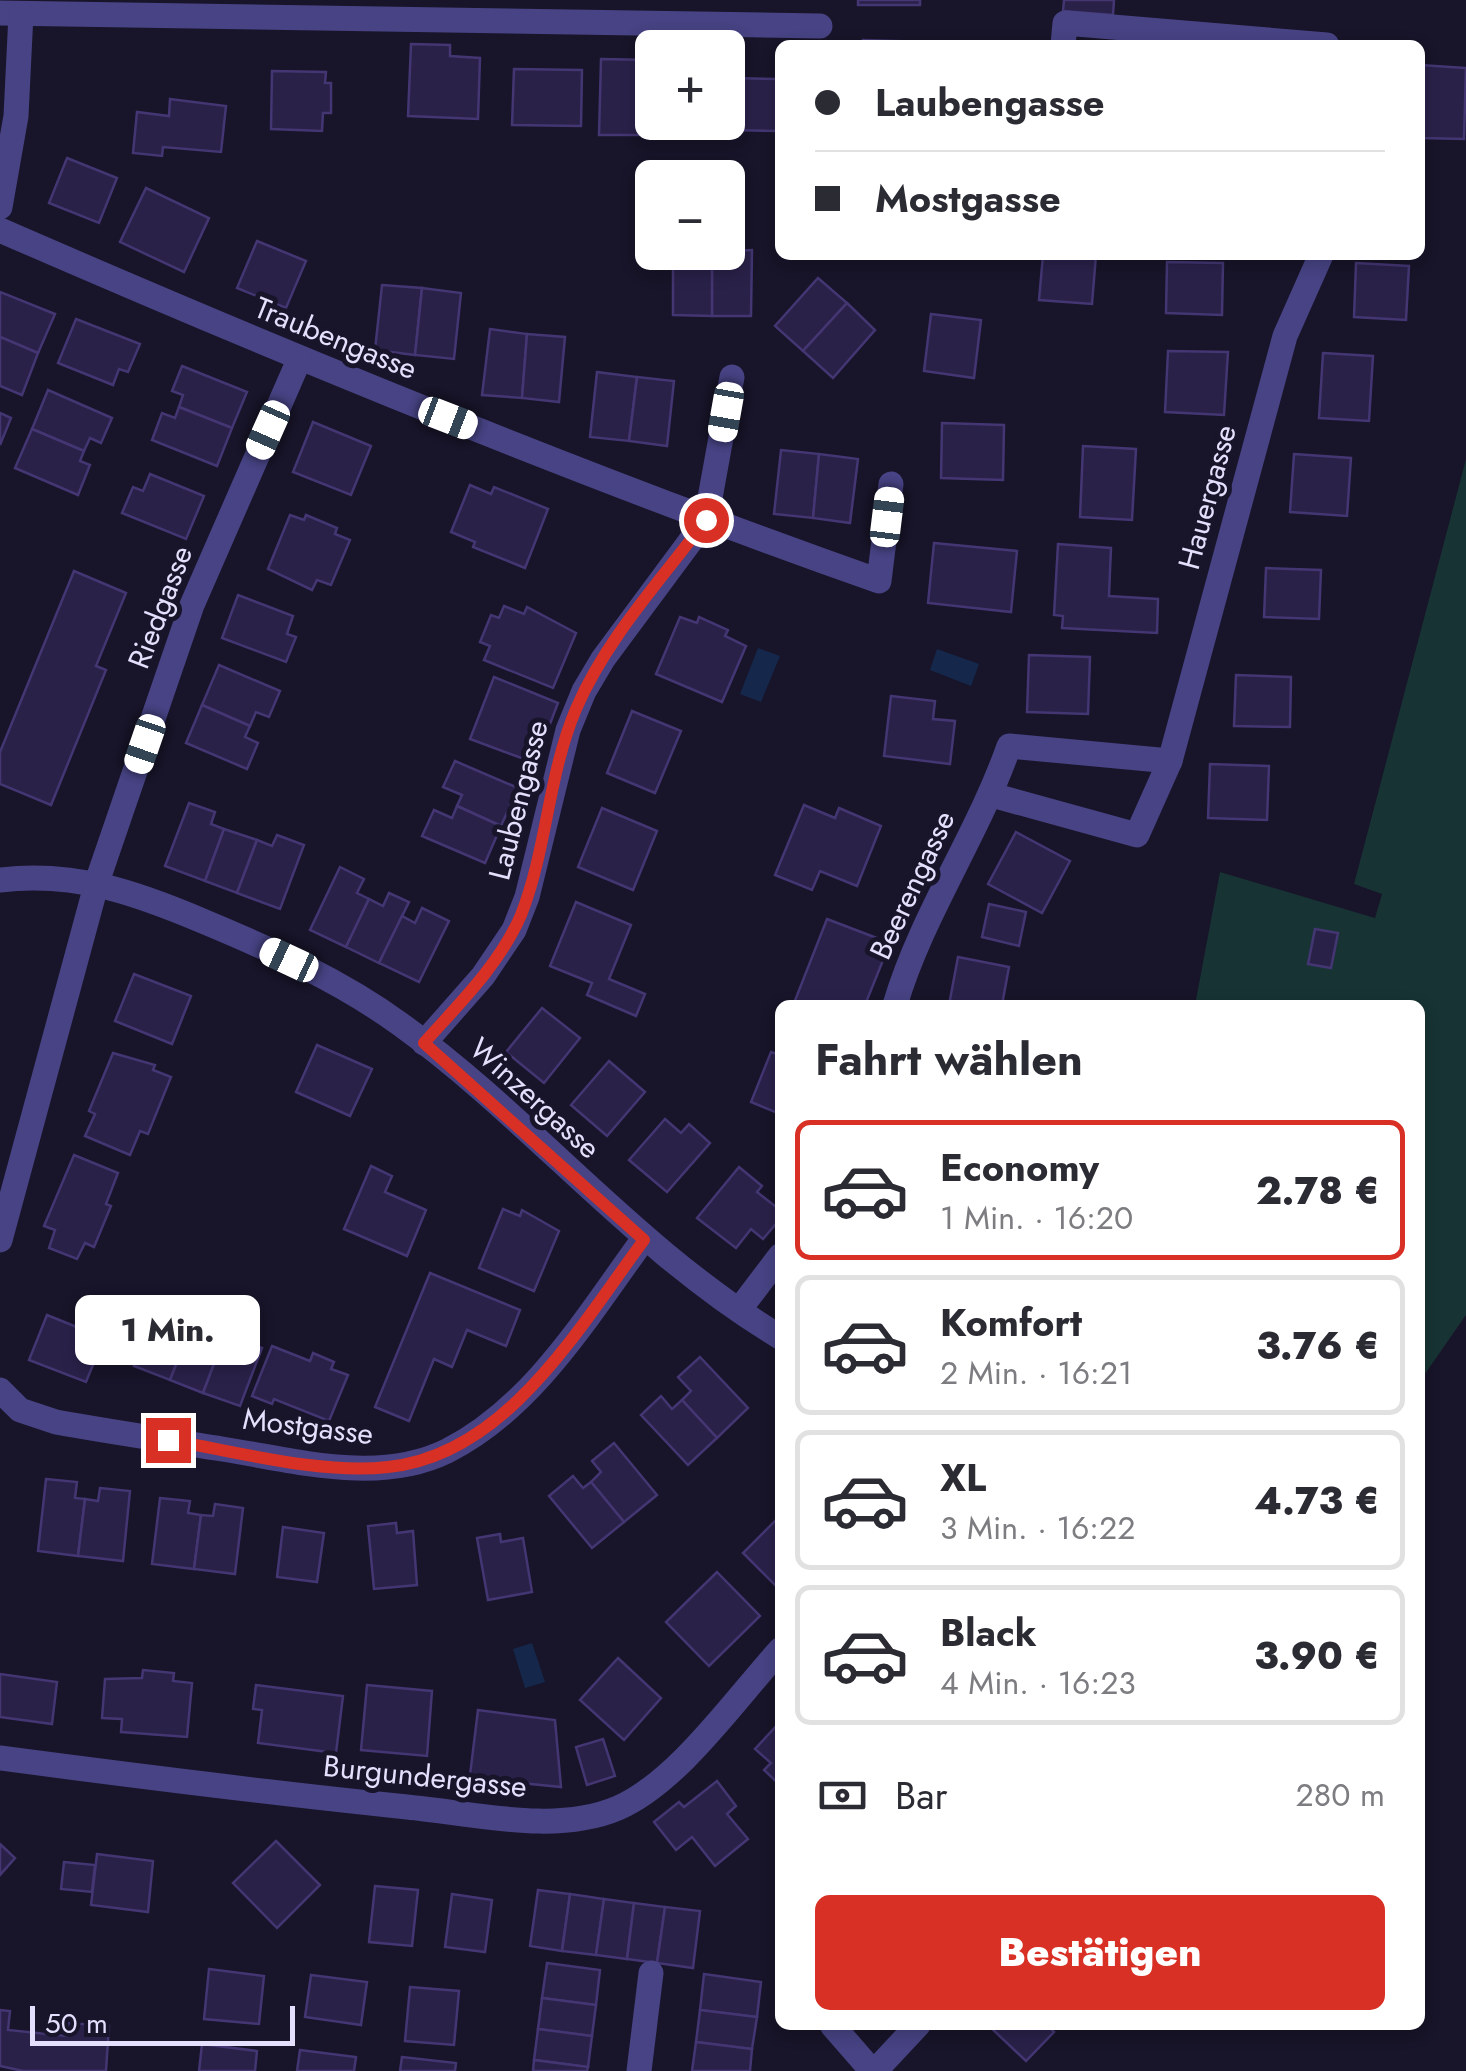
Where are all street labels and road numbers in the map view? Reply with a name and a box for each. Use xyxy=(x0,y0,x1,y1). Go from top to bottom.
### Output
street label: Traubengasse xyxy=(248,286,424,390)
street label: Hauergasse xyxy=(1167,420,1247,574)
street label: Riedgasse xyxy=(117,539,203,675)
street label: Laubengasse xyxy=(477,716,559,884)
street label: Beerengasse xyxy=(859,803,965,967)
street label: Winzergasse xyxy=(460,1027,610,1169)
street label: Mostgasse xyxy=(240,1397,376,1455)
street label: Burgundergasse xyxy=(321,1744,529,1808)

